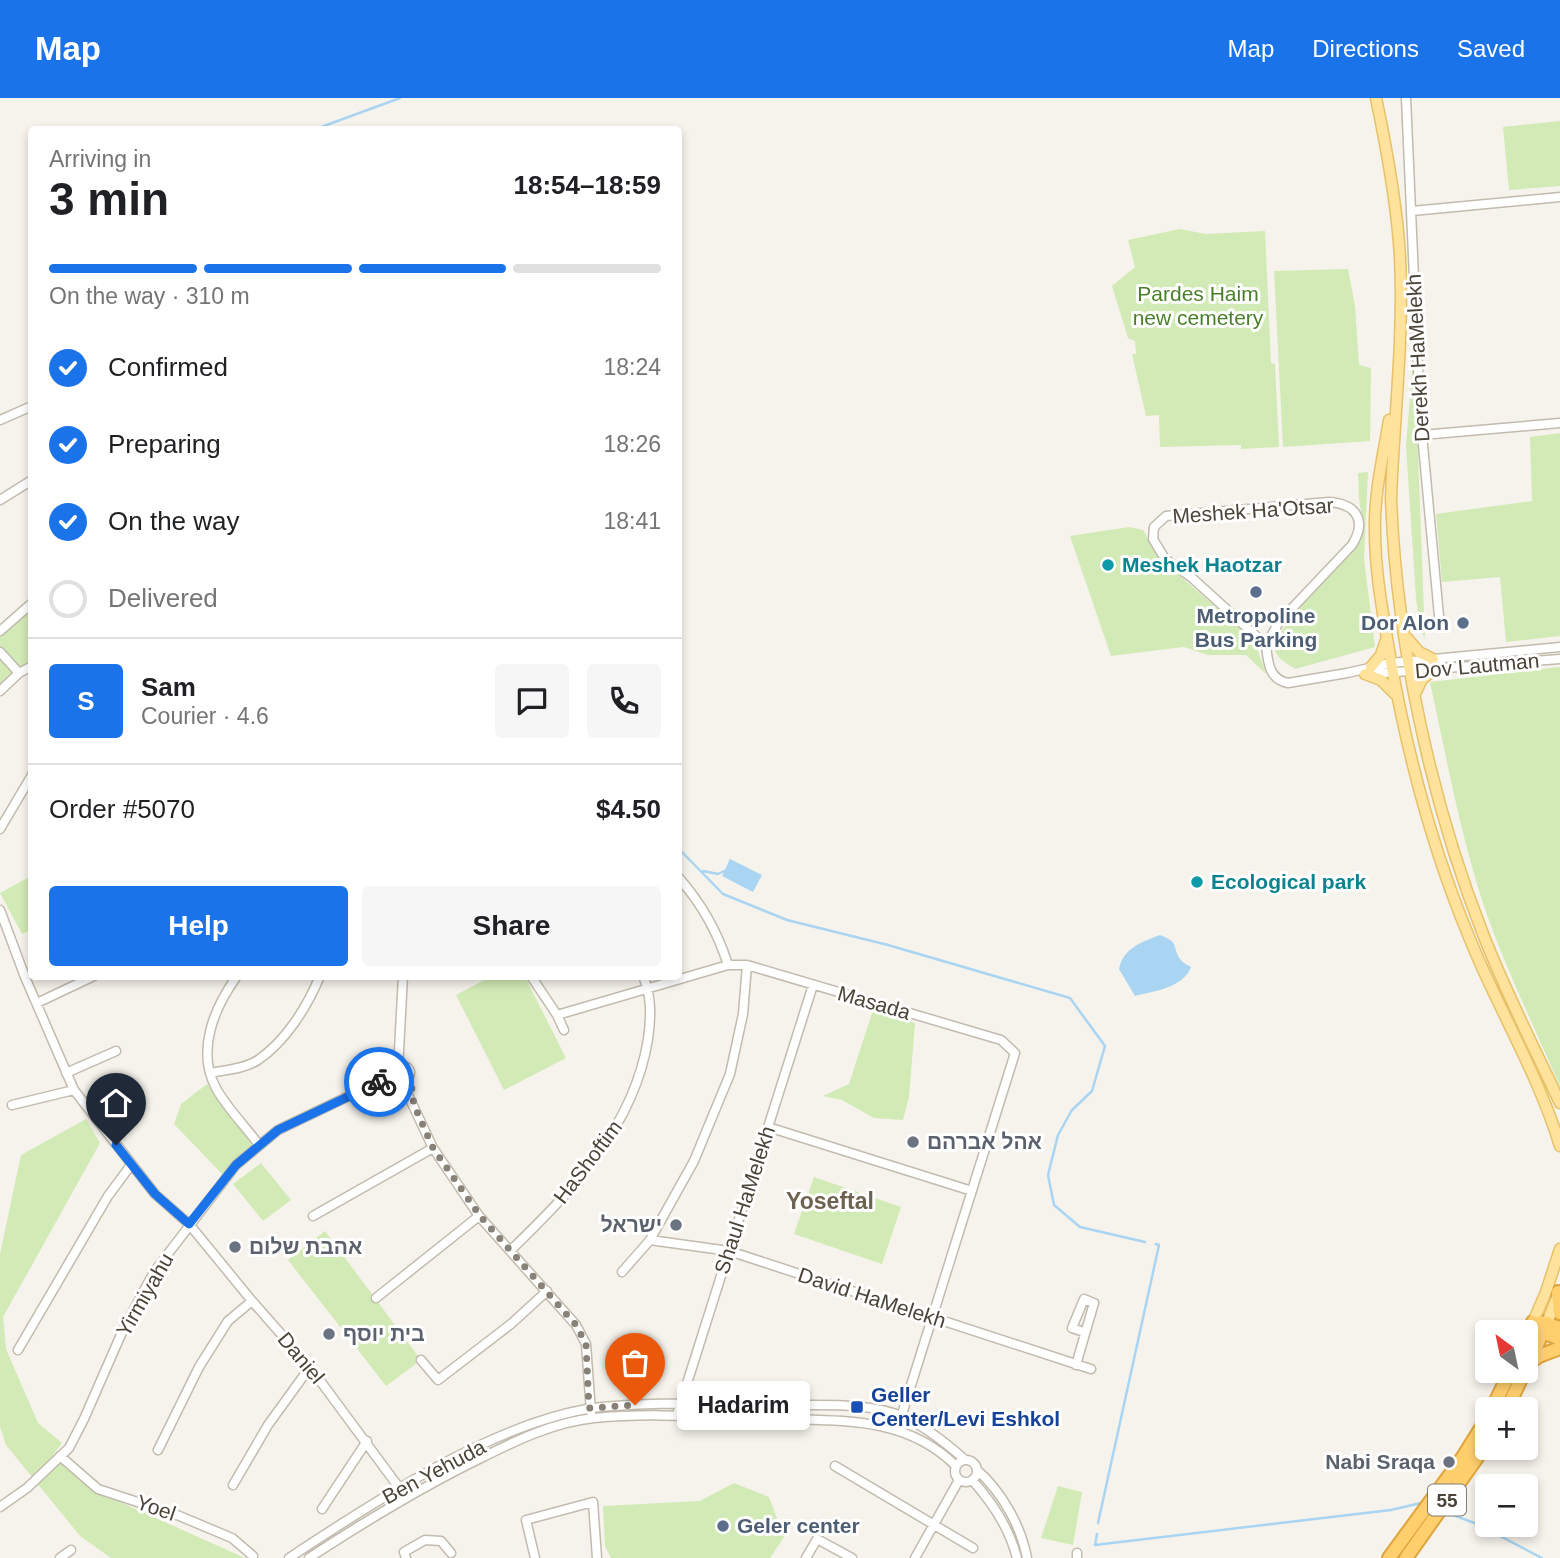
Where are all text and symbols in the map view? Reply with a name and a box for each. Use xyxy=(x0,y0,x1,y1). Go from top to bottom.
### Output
text: Map xyxy=(35,30,101,67)
text: Map xyxy=(1228,35,1274,62)
text: Directions xyxy=(1312,35,1419,62)
text: Saved xyxy=(1457,35,1525,62)
text: Arriving in xyxy=(49,146,151,172)
text: 18:54–18:59 xyxy=(514,170,661,200)
text: 3 min xyxy=(49,173,169,225)
street label: Derekh HaMelekh xyxy=(1402,274,1433,443)
park label: Pardes Haim new cemetery xyxy=(1133,282,1264,329)
text: On the way · 310 m xyxy=(49,283,250,309)
icon: check xyxy=(49,349,87,387)
text: Confirmed xyxy=(108,352,228,382)
text: 18:24 xyxy=(603,354,661,380)
icon: check xyxy=(49,426,87,464)
text: Preparing xyxy=(108,429,221,459)
text: 18:26 xyxy=(603,431,661,457)
street label: Meshek Ha'Otsar xyxy=(1172,493,1334,528)
icon: check xyxy=(49,503,87,541)
text: On the way xyxy=(108,506,240,536)
text: 18:41 xyxy=(603,508,661,534)
place label: Meshek Haotzar xyxy=(1122,553,1282,576)
marker: Meshek Haotzar xyxy=(1100,557,1116,573)
text: Delivered xyxy=(108,583,218,613)
marker: Metropoline Bus Parking xyxy=(1248,584,1264,600)
place label: Metropoline Bus Parking xyxy=(1195,604,1317,651)
place label: Dor Alon xyxy=(1361,611,1449,634)
marker: Dor Alon xyxy=(1455,615,1471,631)
street label: Dov Lautman xyxy=(1414,649,1540,682)
button: chat xyxy=(495,664,569,738)
button: phone xyxy=(587,664,661,738)
text: Sam xyxy=(141,672,196,702)
text: S xyxy=(77,686,95,716)
text: Courier · 4.6 xyxy=(141,703,269,729)
text: Order #5070 xyxy=(49,794,195,824)
text: $4.50 xyxy=(596,794,661,824)
place label: Ecological park xyxy=(1211,870,1367,893)
marker: Ecological park xyxy=(1189,874,1205,890)
button: Help xyxy=(49,886,348,966)
button: Share xyxy=(362,886,661,966)
street label: Masada xyxy=(835,981,914,1024)
courier xyxy=(344,1047,414,1117)
icon: bike xyxy=(360,1063,398,1101)
pin xyxy=(86,1073,146,1145)
icon: home xyxy=(97,1084,135,1122)
street label: HaShoftim xyxy=(549,1116,626,1208)
street label: Shaul HaMelekh xyxy=(710,1123,779,1277)
place label: אהל אברהם xyxy=(927,1130,1042,1153)
marker: אהל אברהם xyxy=(905,1134,921,1150)
district label: Yoseftal xyxy=(786,1188,874,1214)
place label: ישראל xyxy=(601,1213,662,1236)
marker: ישראל xyxy=(668,1217,684,1233)
place label: אהבת שלום xyxy=(249,1235,362,1258)
marker: אהבת שלום xyxy=(227,1239,243,1255)
street label: Yirmiyahu xyxy=(111,1249,178,1341)
street label: David HaMelekh xyxy=(795,1263,949,1332)
north arrow xyxy=(1475,1320,1538,1382)
map controls xyxy=(1475,1320,1538,1537)
place label: בית יוסף xyxy=(343,1322,425,1345)
marker: בית יוסף xyxy=(321,1326,337,1342)
street label: Daniel xyxy=(273,1327,329,1388)
pin xyxy=(605,1333,665,1405)
icon: bag xyxy=(616,1344,654,1382)
callout: Hadarim xyxy=(677,1380,810,1430)
place label: Geller Center/Levi Eshkol xyxy=(871,1383,1060,1430)
text: Hadarim xyxy=(697,1392,790,1418)
button: + xyxy=(1475,1397,1538,1460)
marker: Geller Center/Levi Eshkol xyxy=(849,1399,865,1415)
street label: Ben Yehuda xyxy=(378,1435,489,1508)
place label: Nabi Sraqa xyxy=(1325,1450,1435,1473)
marker: Nabi Sraqa xyxy=(1441,1454,1457,1470)
button: − xyxy=(1475,1474,1538,1537)
road number: 55 xyxy=(1428,1484,1466,1516)
street label: Yoel xyxy=(133,1490,179,1525)
place label: Geler center xyxy=(737,1514,860,1537)
marker: Geler center xyxy=(715,1518,731,1534)

